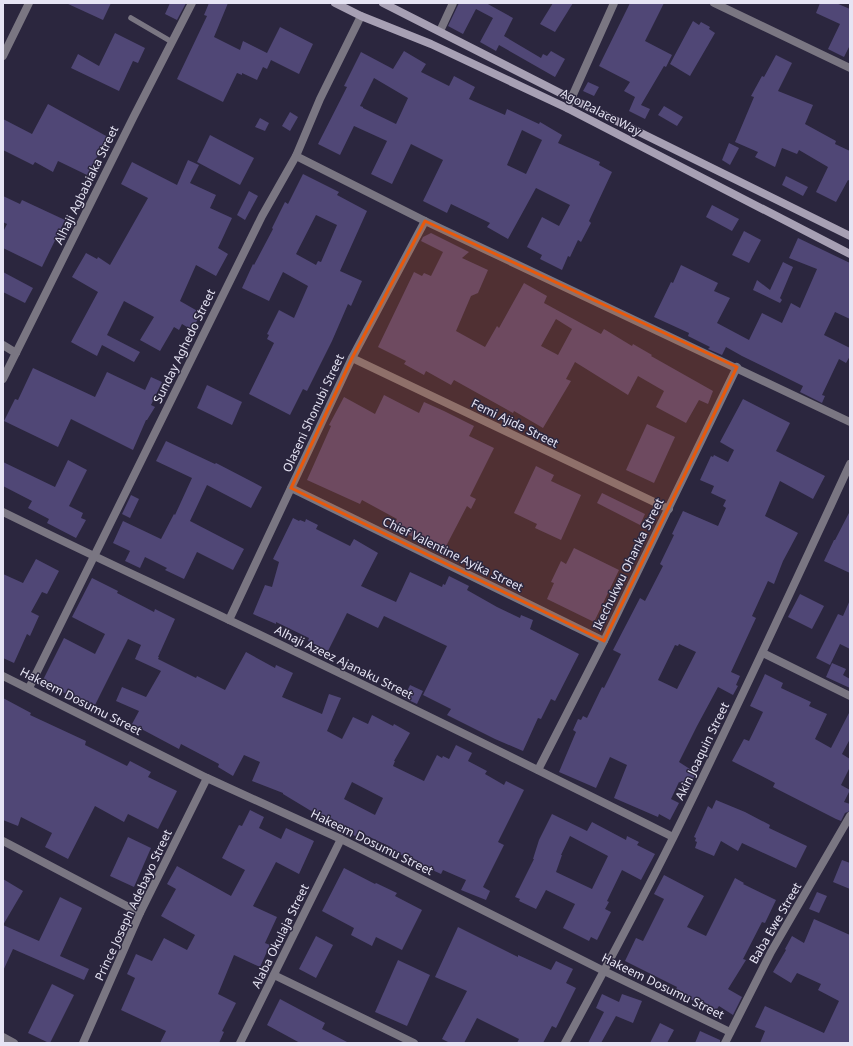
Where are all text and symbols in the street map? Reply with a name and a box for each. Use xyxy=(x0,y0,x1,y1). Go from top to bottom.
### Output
street label: Ago Palace Way xyxy=(558,84,645,140)
street label: Alhaji Agbabiaka Street xyxy=(50,122,123,247)
street label: Sunday Aghedo Street xyxy=(149,285,219,406)
street label: Olaseni Shonubi Street xyxy=(278,351,348,475)
street label: Femi Ajide Street xyxy=(469,395,562,452)
street label: Ikechukwu Ohanka Street xyxy=(589,495,668,633)
street label: Chief Valentine Ayika Street xyxy=(380,513,527,596)
street label: Alhaji Azeez Ajanaku Street xyxy=(272,621,417,703)
street label: Hakeem Dosumu Street xyxy=(17,663,145,739)
street label: Akin Joaquin Street xyxy=(671,699,733,803)
street label: Hakeem Dosumu Street xyxy=(308,805,437,879)
street label: Prince Joseph Adebayo Street xyxy=(90,826,176,983)
street label: Baba Ewe Street xyxy=(745,879,806,967)
street label: Alaba Okulaja Street xyxy=(247,880,313,991)
street label: Hakeem Dosumu Street xyxy=(599,949,728,1023)

